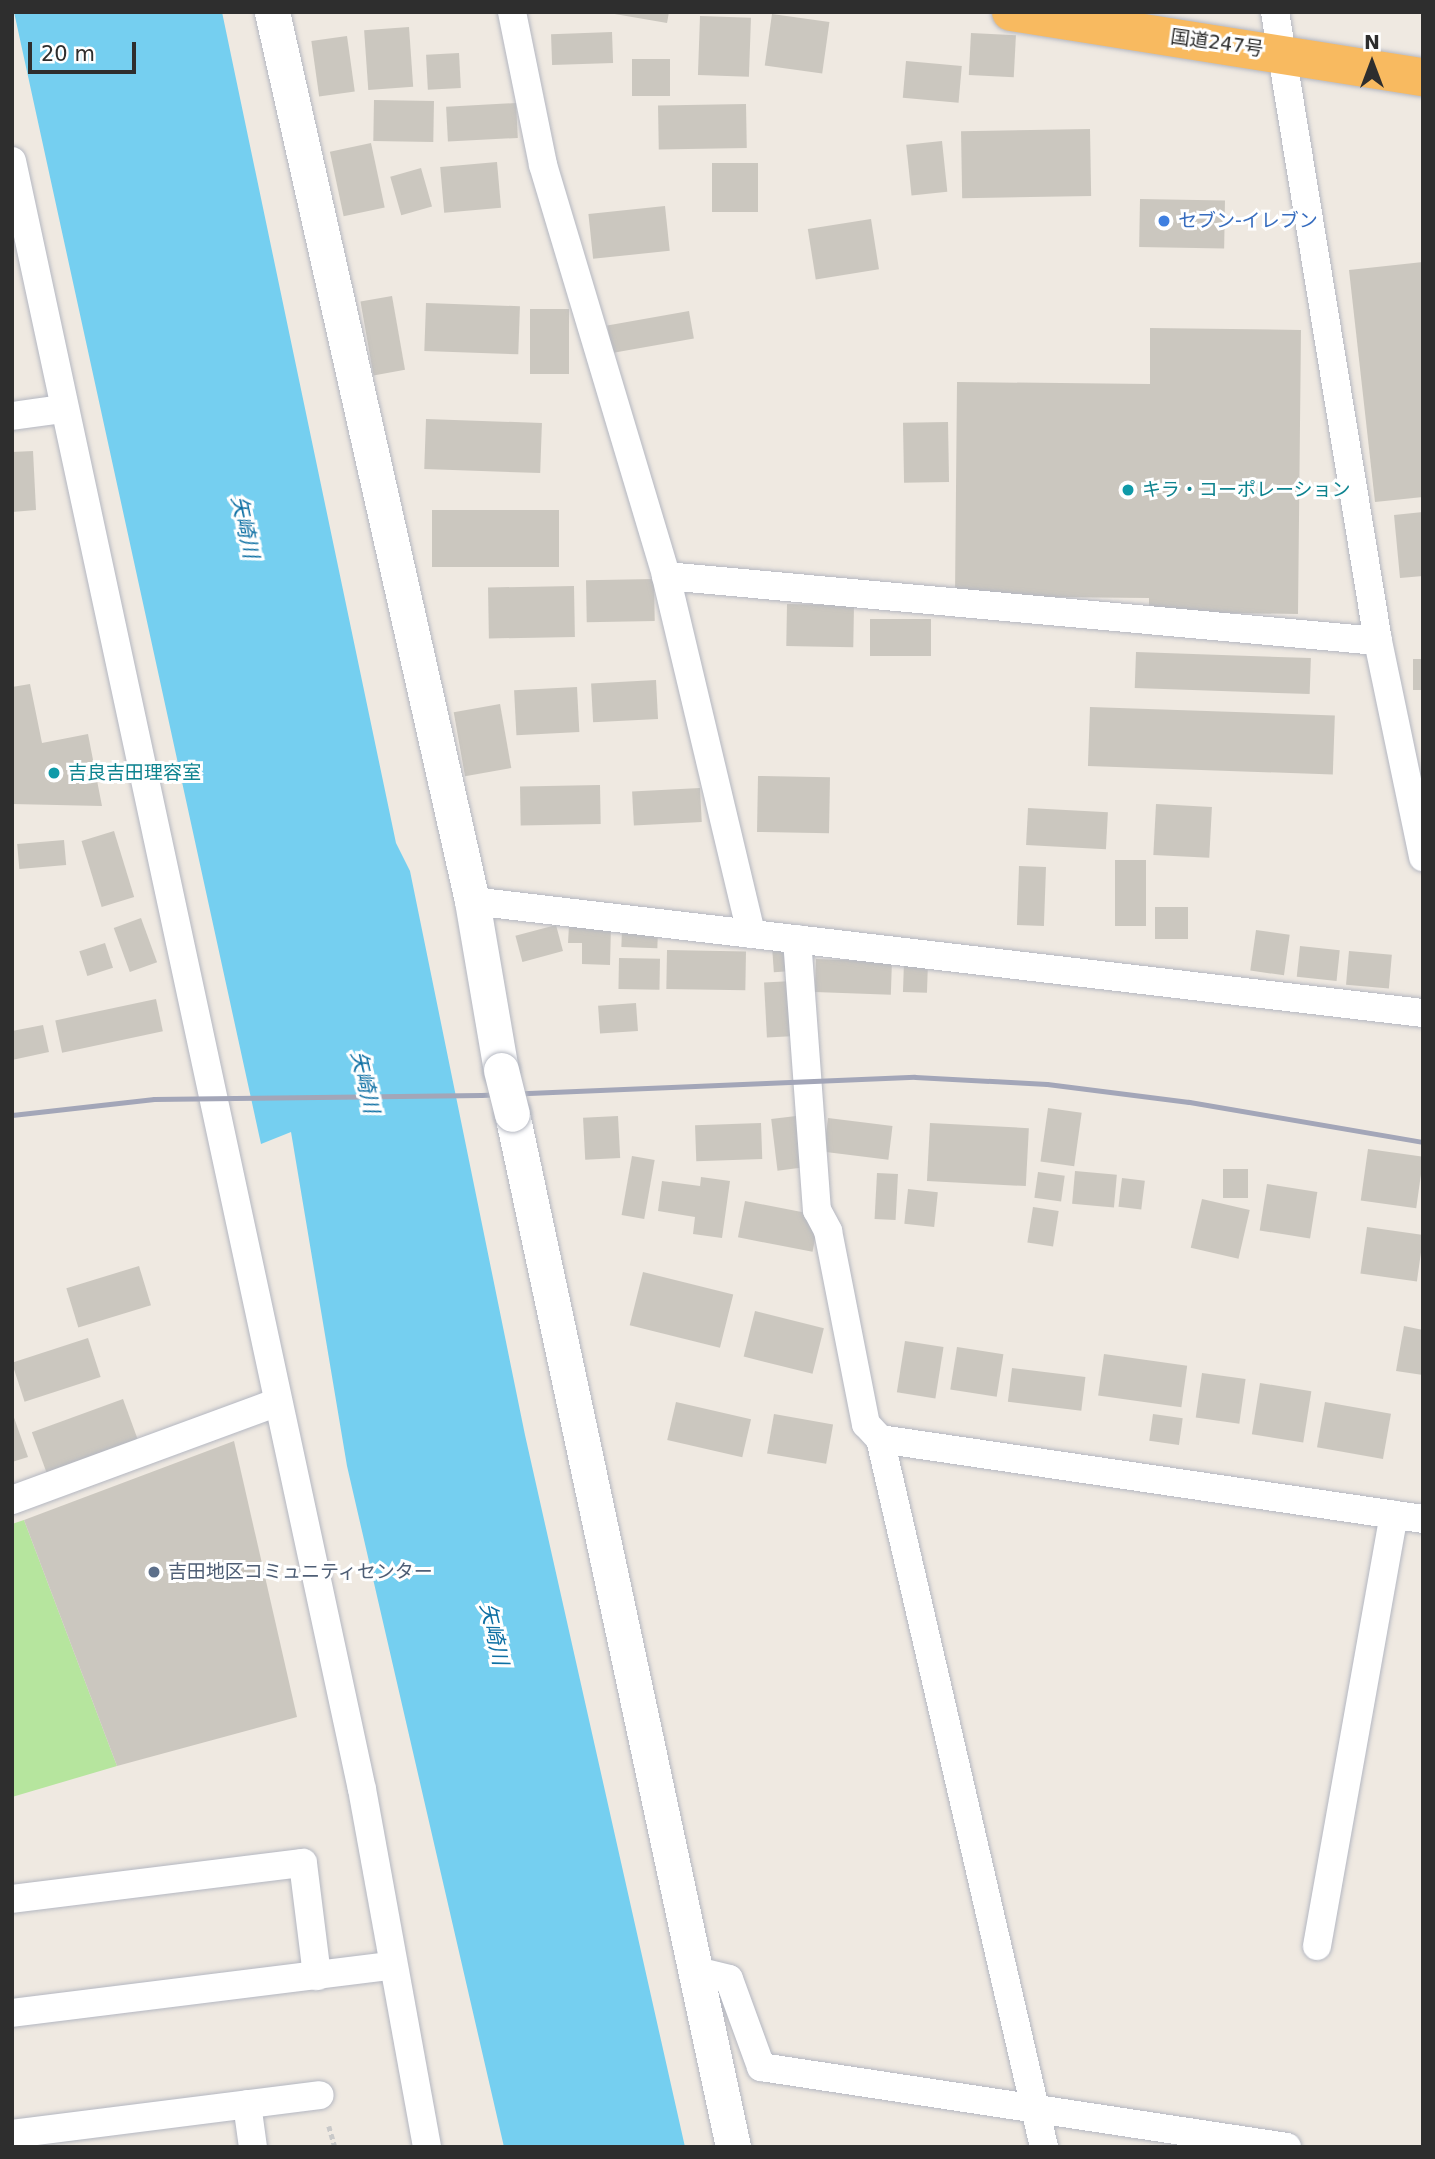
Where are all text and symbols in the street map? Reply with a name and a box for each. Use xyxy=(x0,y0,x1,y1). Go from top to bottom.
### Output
street label: 国道247号 xyxy=(1169,25,1265,61)
scale bar xyxy=(32,28,140,72)
north arrow xyxy=(1337,28,1407,98)
text: N xyxy=(1364,31,1380,53)
text: 20 m xyxy=(41,42,95,66)
place label: セブン-イレブン xyxy=(1178,210,1318,232)
marker: セブン-イレブン xyxy=(1156,213,1172,229)
place label: キラ・コーポレーション xyxy=(1142,479,1351,501)
marker: キラ・コーポレーション xyxy=(1120,482,1136,498)
water label: 矢崎川 xyxy=(226,494,264,560)
place label: 吉良吉田理容室 xyxy=(68,762,201,784)
marker: 吉良吉田理容室 xyxy=(46,765,62,781)
water label: 矢崎川 xyxy=(346,1048,384,1116)
place label: 吉田地区コミュニティセンター xyxy=(168,1561,434,1583)
marker: 吉田地区コミュニティセンター xyxy=(146,1564,162,1580)
water label: 矢崎川 xyxy=(475,1600,513,1668)

